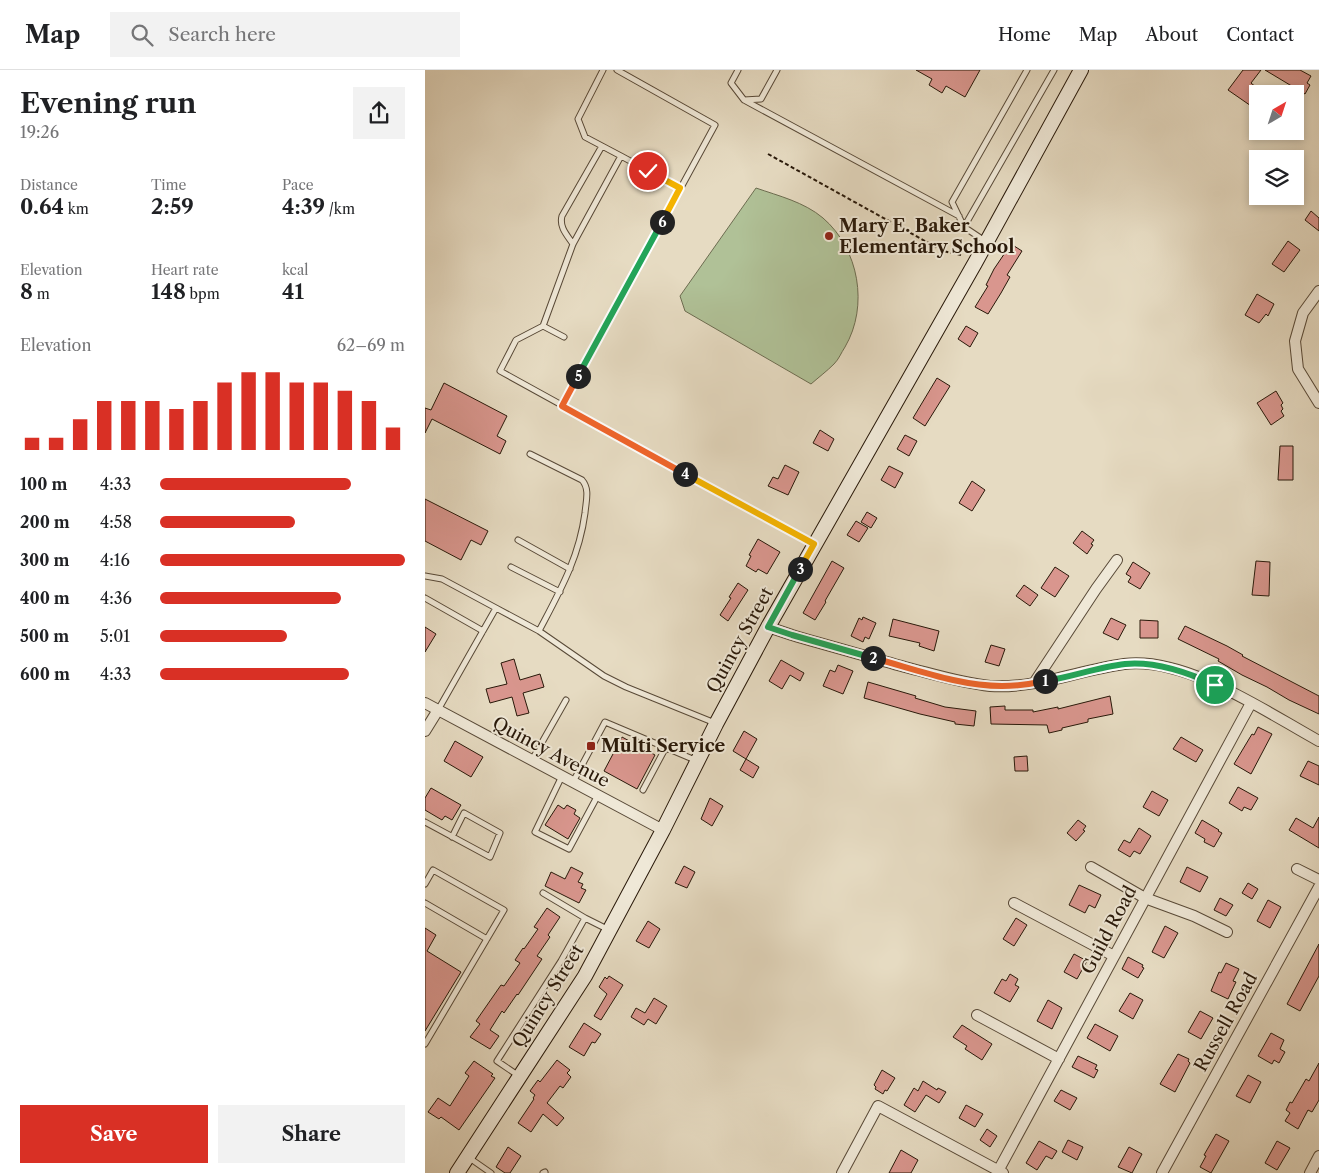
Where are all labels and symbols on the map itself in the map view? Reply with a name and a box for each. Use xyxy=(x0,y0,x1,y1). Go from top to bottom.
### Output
north arrow xyxy=(1249,85,1304,140)
pin xyxy=(627,150,669,192)
pin: 6 xyxy=(649,210,675,234)
place label: Mary E. Baker Elementary School xyxy=(839,215,1015,258)
marker: Mary E. Baker Elementary School xyxy=(823,230,835,242)
pin: 5 xyxy=(565,364,591,388)
pin: 4 xyxy=(673,462,697,486)
pin: 3 xyxy=(787,556,813,582)
street label: Quincy Street xyxy=(702,583,778,697)
pin: 2 xyxy=(861,646,885,670)
pin xyxy=(1194,664,1236,706)
pin: 1 xyxy=(1033,668,1057,694)
street label: Quincy Avenue xyxy=(489,712,613,792)
place label: Multi Service xyxy=(601,735,726,757)
marker: Multi Service xyxy=(585,740,597,752)
street label: Guild Road xyxy=(1077,882,1141,978)
street label: Quincy Street xyxy=(508,940,589,1052)
street label: Russell Road xyxy=(1190,969,1262,1075)

